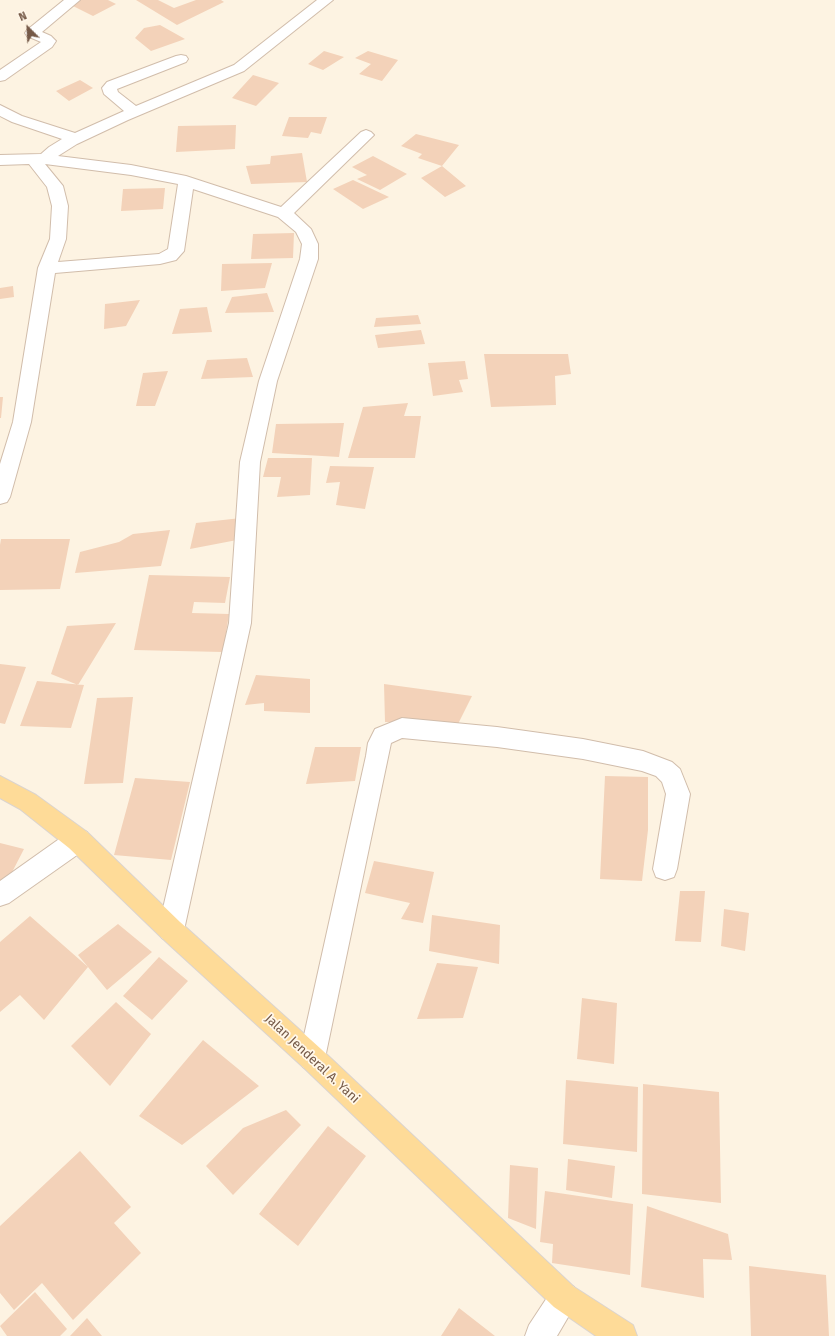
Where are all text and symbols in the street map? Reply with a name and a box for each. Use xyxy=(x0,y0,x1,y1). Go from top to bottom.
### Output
north arrow xyxy=(8,8,48,48)
text: N xyxy=(17,9,29,24)
street label: Jalan Jenderal A. Yani xyxy=(261,1011,363,1107)

